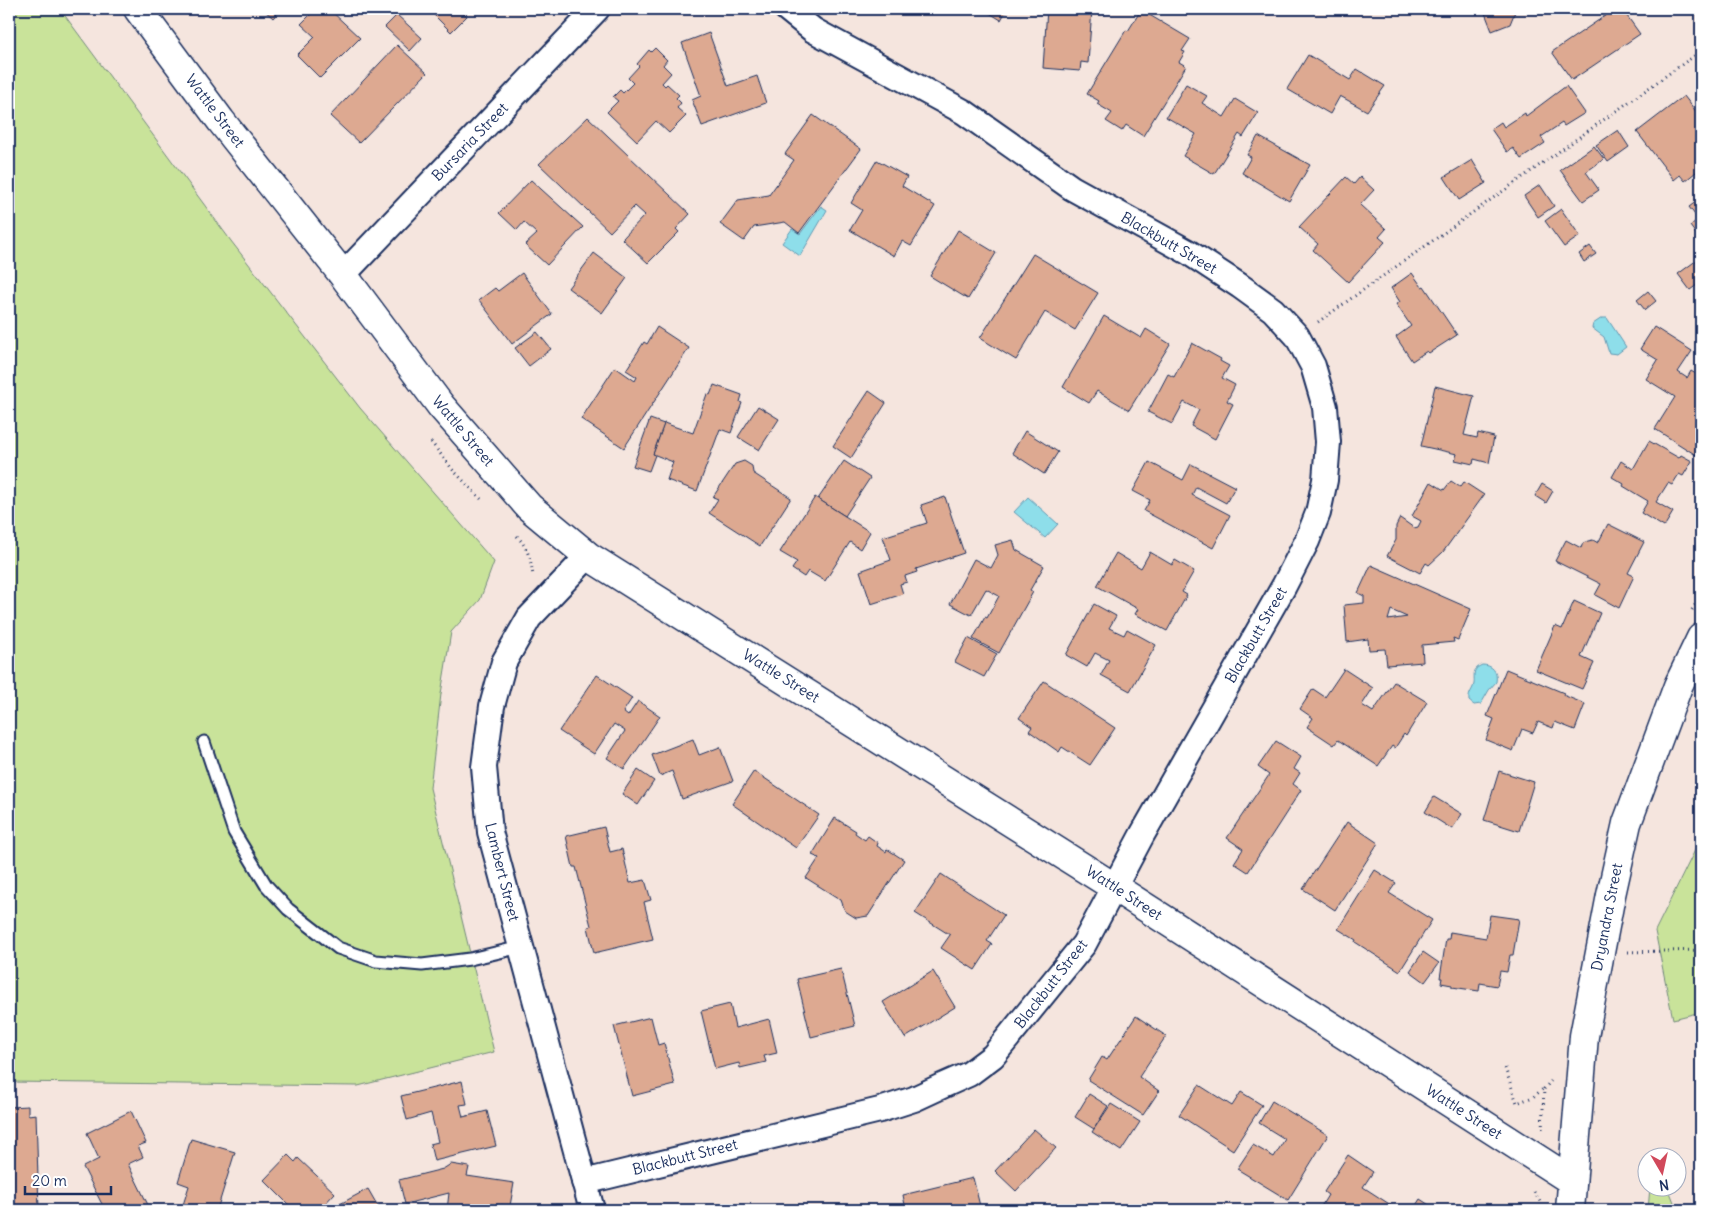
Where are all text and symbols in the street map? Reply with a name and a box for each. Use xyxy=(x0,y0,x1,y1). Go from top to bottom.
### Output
street label: Wattle Street xyxy=(182,70,249,151)
street label: Bursaria Street xyxy=(427,98,512,185)
street label: Blackbutt Street xyxy=(1118,207,1221,278)
street label: Wattle Street xyxy=(428,391,499,470)
street label: Blackbutt Street xyxy=(1220,583,1291,686)
street label: Wattle Street xyxy=(739,645,823,707)
street label: Lambert Street xyxy=(481,821,524,923)
street label: Wattle Street xyxy=(1083,861,1166,924)
street label: Dryandra Street xyxy=(1587,861,1626,972)
street label: Blackbutt Street xyxy=(1010,935,1091,1032)
street label: Wattle Street xyxy=(1423,1080,1506,1143)
street label: Blackbutt Street xyxy=(630,1134,739,1179)
north arrow xyxy=(1638,1146,1688,1196)
scale bar xyxy=(25,1164,111,1196)
text: 20 m xyxy=(32,1171,67,1190)
text: N xyxy=(1658,1175,1670,1194)

